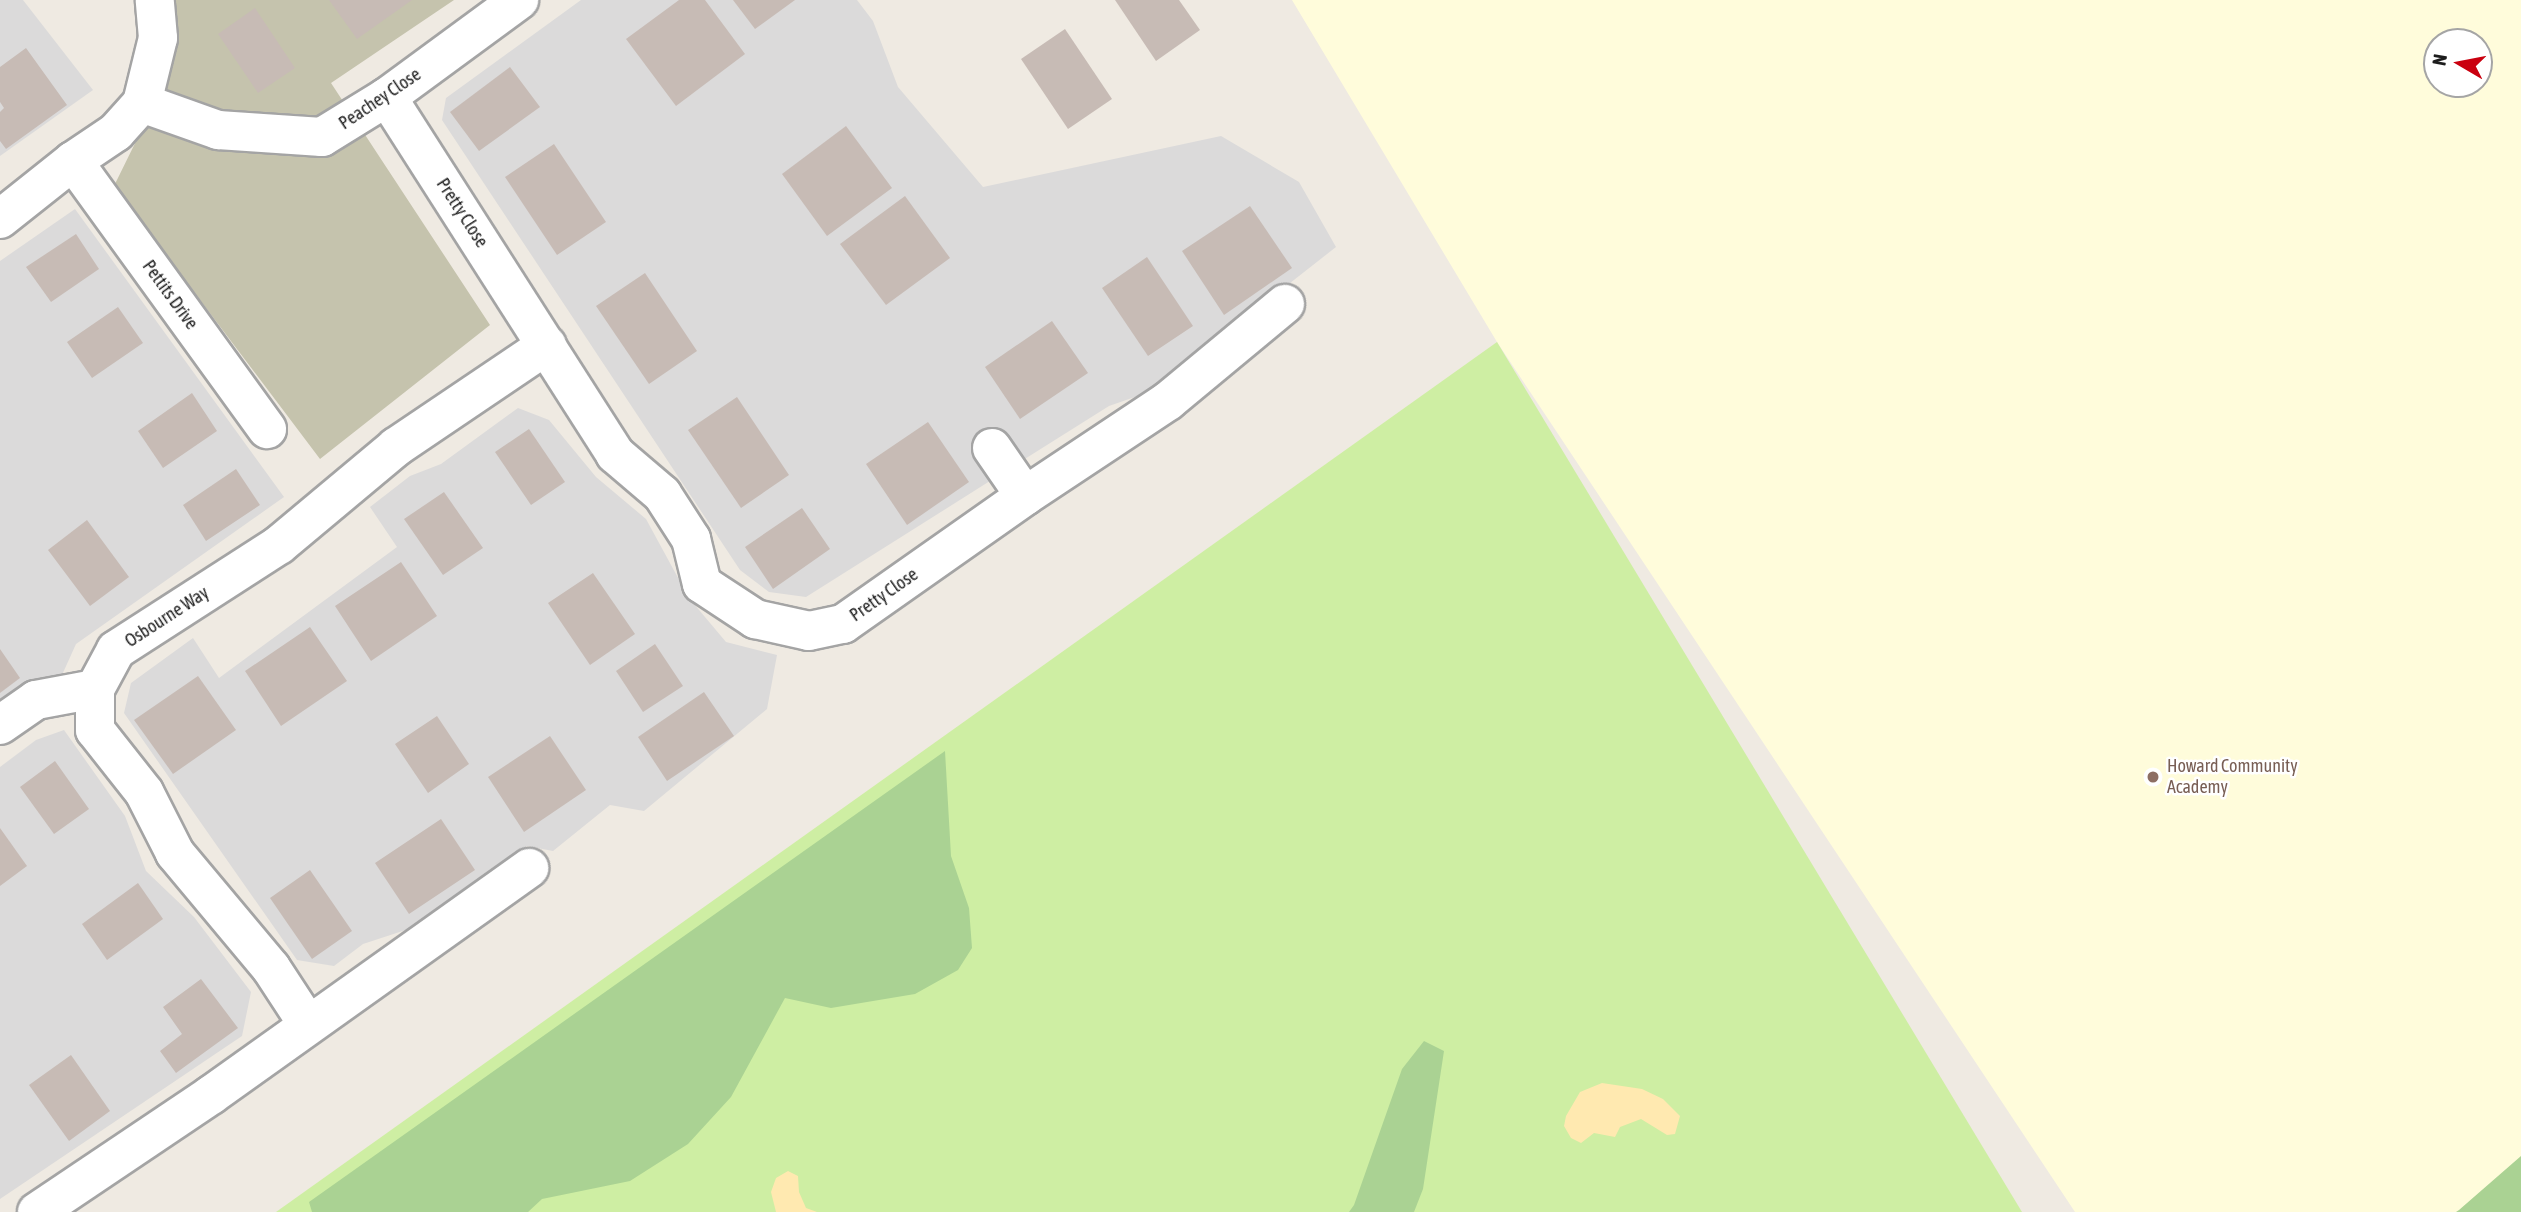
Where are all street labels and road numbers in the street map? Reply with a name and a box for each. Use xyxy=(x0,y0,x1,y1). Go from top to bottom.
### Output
street label: Peachey Close xyxy=(335,64,425,134)
street label: Pretty Close xyxy=(432,174,492,252)
street label: Pettits Drive xyxy=(138,256,202,334)
street label: Pretty Close xyxy=(846,564,922,626)
street label: Osbourne Way xyxy=(121,582,213,652)

